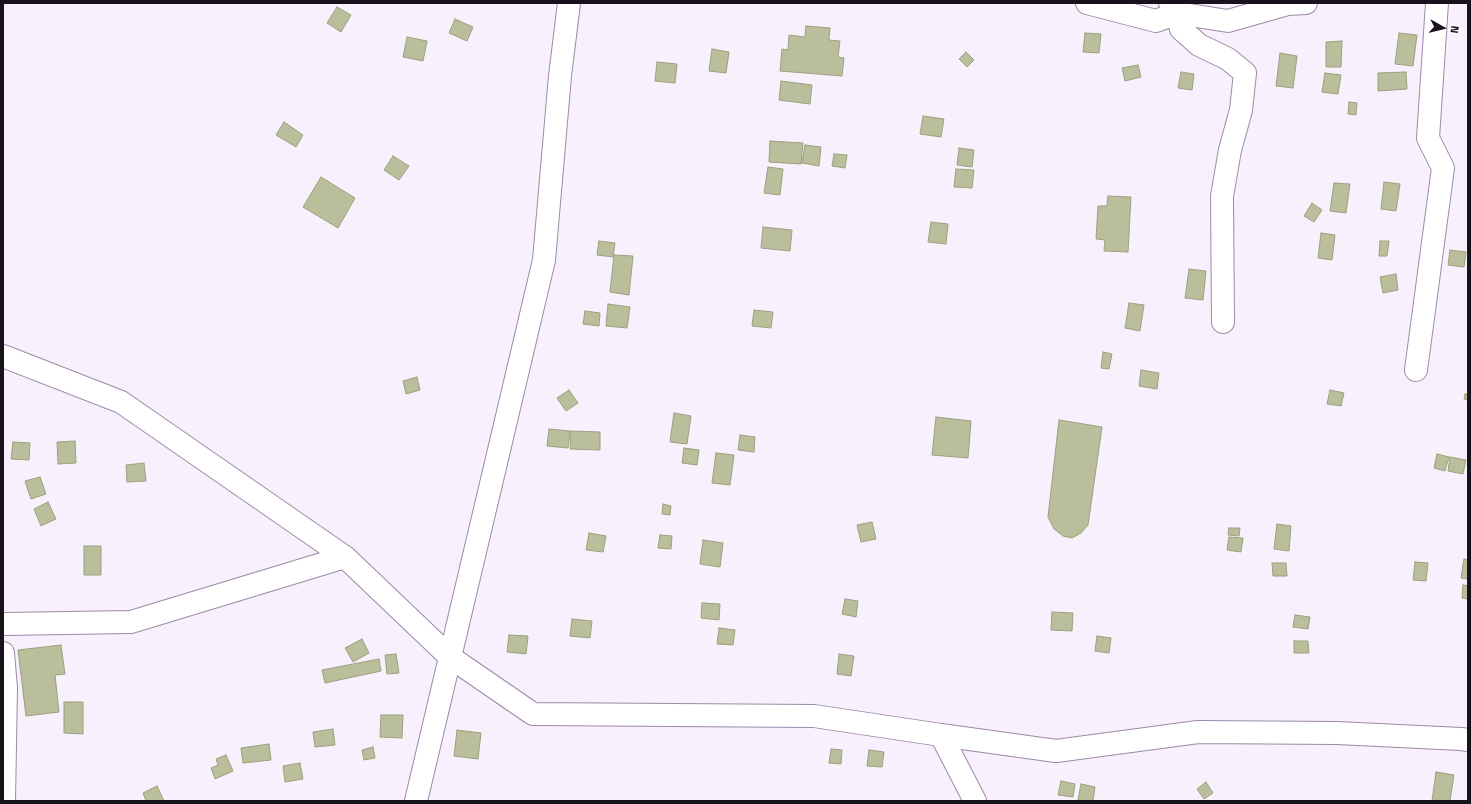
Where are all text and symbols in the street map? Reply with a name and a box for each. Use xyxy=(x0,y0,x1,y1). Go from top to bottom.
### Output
north arrow xyxy=(1423,8,1463,48)
text: N xyxy=(1446,25,1463,35)

